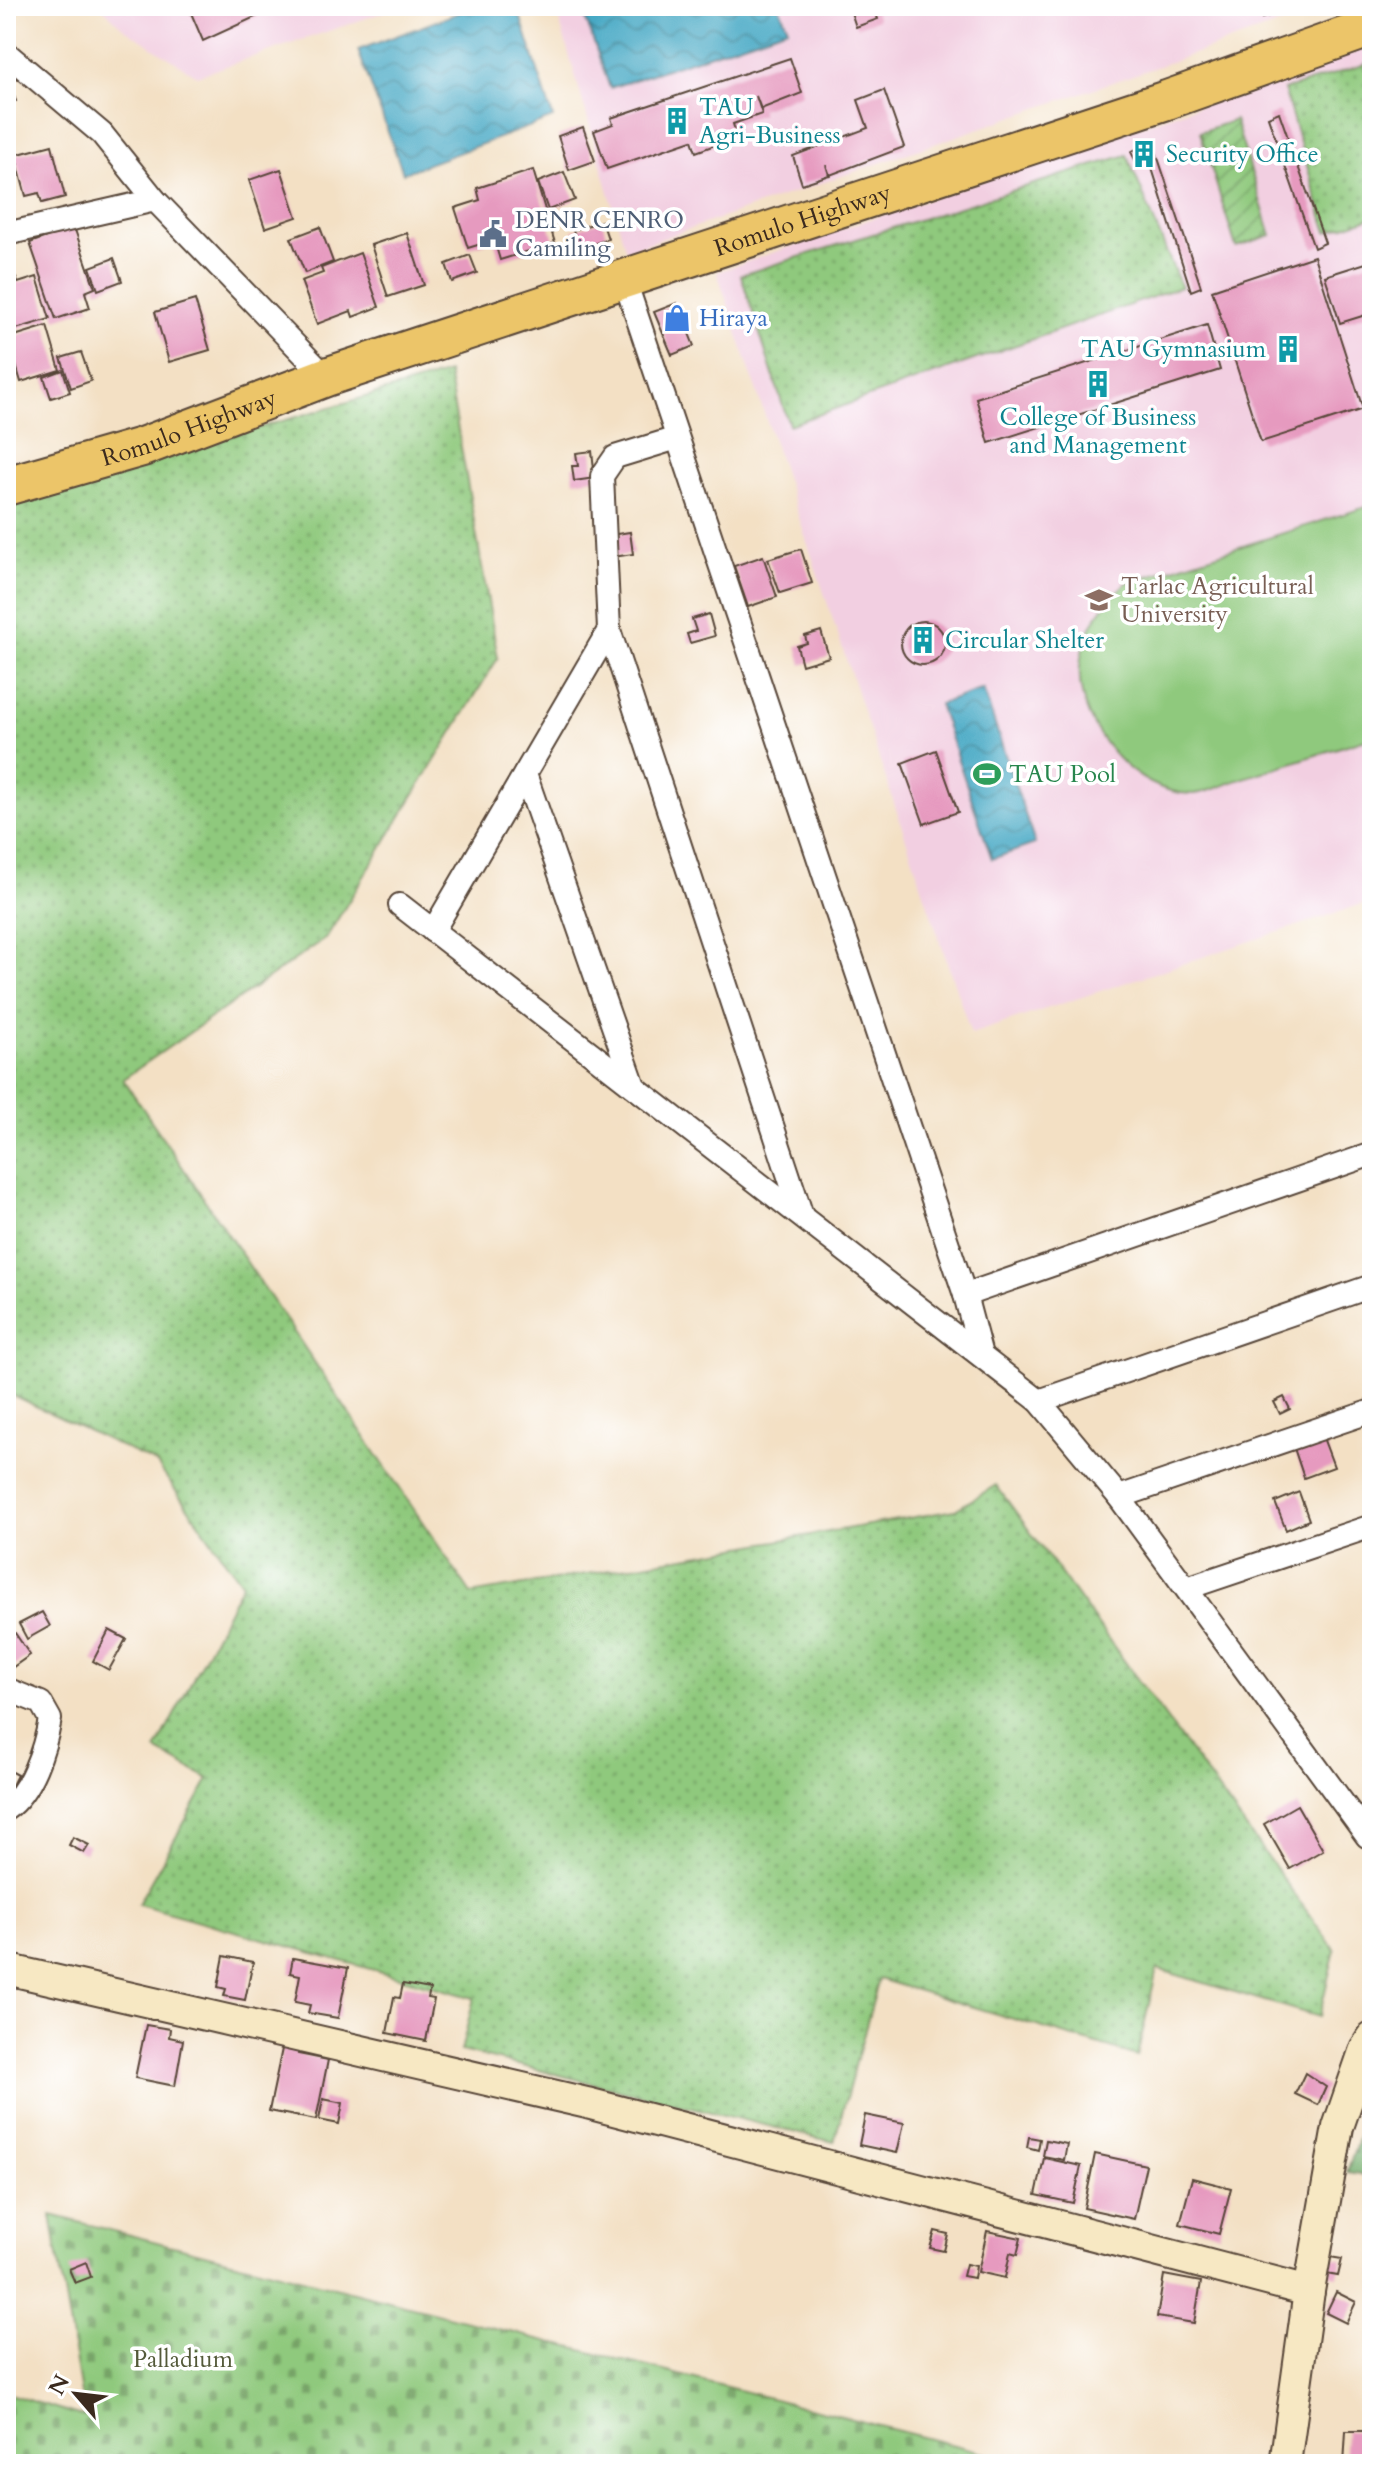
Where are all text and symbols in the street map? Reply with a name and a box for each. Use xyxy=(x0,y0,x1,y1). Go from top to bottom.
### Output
place label: TAU Agri-Business xyxy=(699,91,841,152)
building icon: TAU Agri-Business xyxy=(662,106,692,136)
place label: Security Office xyxy=(1166,138,1319,171)
building icon: Security Office xyxy=(1129,139,1159,169)
street label: Romulo Highway xyxy=(710,175,895,265)
place label: DENR CENRO Camiling xyxy=(515,204,684,265)
public building icon: DENR CENRO Camiling xyxy=(478,219,508,249)
place label: Hiraya xyxy=(699,302,769,335)
shop icon: Hiraya xyxy=(662,303,692,333)
place label: TAU Gymnasium xyxy=(1081,333,1267,366)
building icon: TAU Gymnasium xyxy=(1273,334,1303,364)
building icon: College of Business and Management xyxy=(1083,369,1113,399)
street label: Romulo Highway xyxy=(97,381,282,474)
place label: College of Business and Management xyxy=(1000,401,1196,462)
place label: Tarlac Agricultural University xyxy=(1121,570,1314,631)
school or university icon: Tarlac Agricultural University xyxy=(1084,585,1114,615)
place label: Circular Shelter xyxy=(945,624,1104,657)
building icon: Circular Shelter xyxy=(908,625,938,655)
place label: TAU Pool xyxy=(1009,758,1116,791)
sports icon: TAU Pool xyxy=(972,759,1002,789)
park label: Palladium xyxy=(133,2343,234,2376)
north arrow xyxy=(36,2354,116,2434)
text: N xyxy=(41,2370,77,2401)

